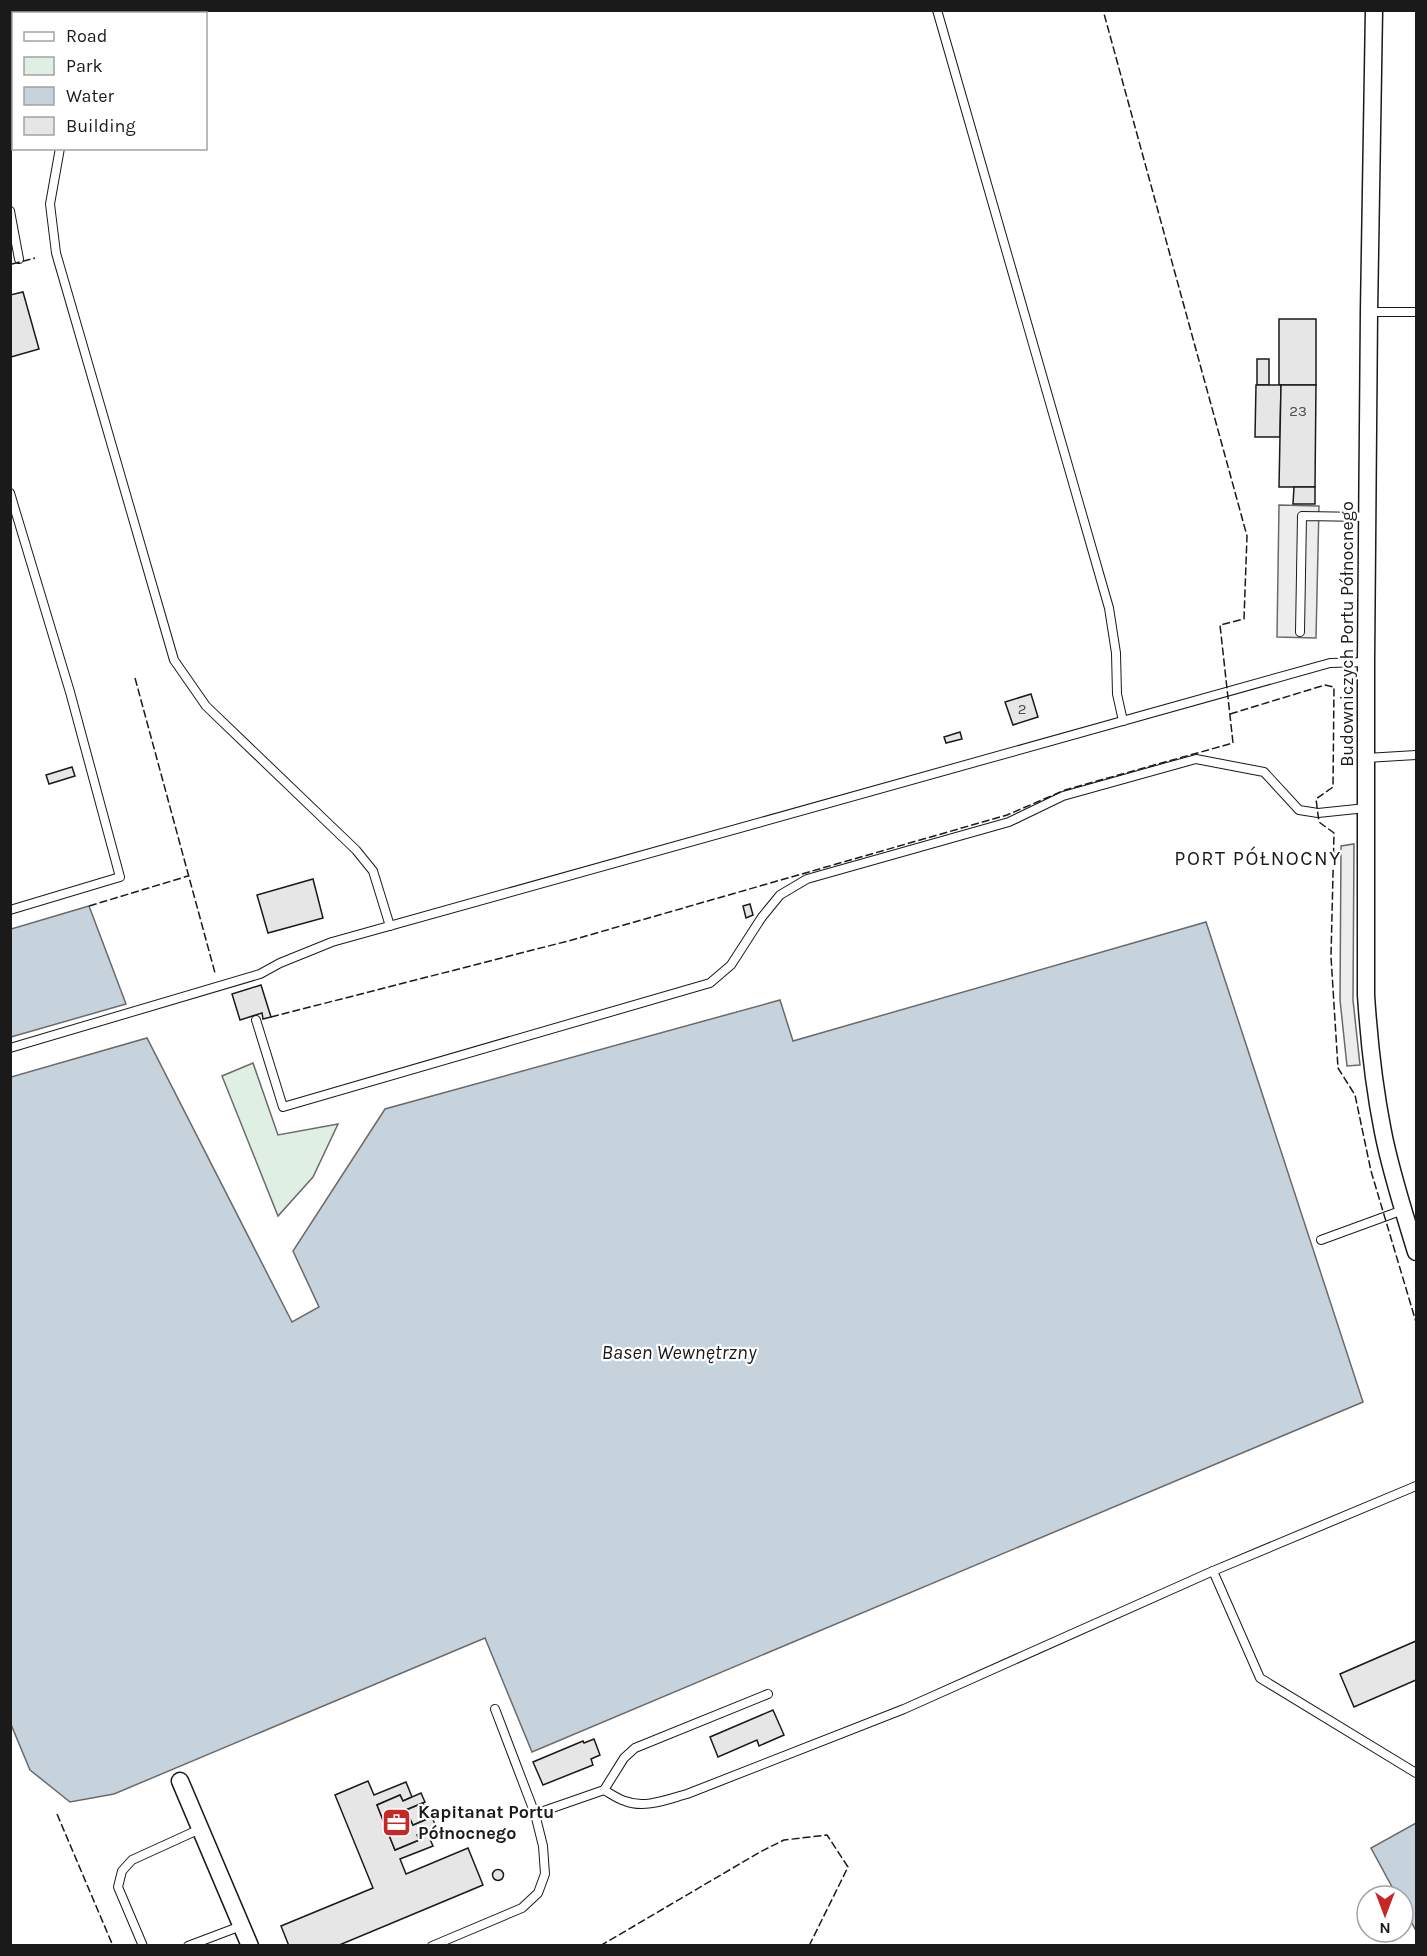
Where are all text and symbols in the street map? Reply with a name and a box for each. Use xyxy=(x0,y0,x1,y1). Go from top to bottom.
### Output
legend xyxy=(12,12,207,150)
text: Road xyxy=(66,25,107,47)
text: Park xyxy=(66,55,103,77)
text: Water xyxy=(66,85,114,107)
text: Building xyxy=(66,115,136,137)
house number: 23 xyxy=(1289,402,1307,420)
street label: Budowniczych Portu Północnego xyxy=(1336,501,1358,767)
house number: 2 xyxy=(1018,700,1026,718)
district label: PORT PÓŁNOCNY xyxy=(1174,846,1342,870)
water label: Basen Wewnętrzny xyxy=(602,1341,758,1364)
place label: Kapitanat Portu Północnego xyxy=(418,1801,554,1844)
office icon: Kapitanat Portu Północnego xyxy=(381,1806,413,1838)
north arrow xyxy=(1355,1884,1415,1944)
text: N xyxy=(1379,1919,1391,1938)

